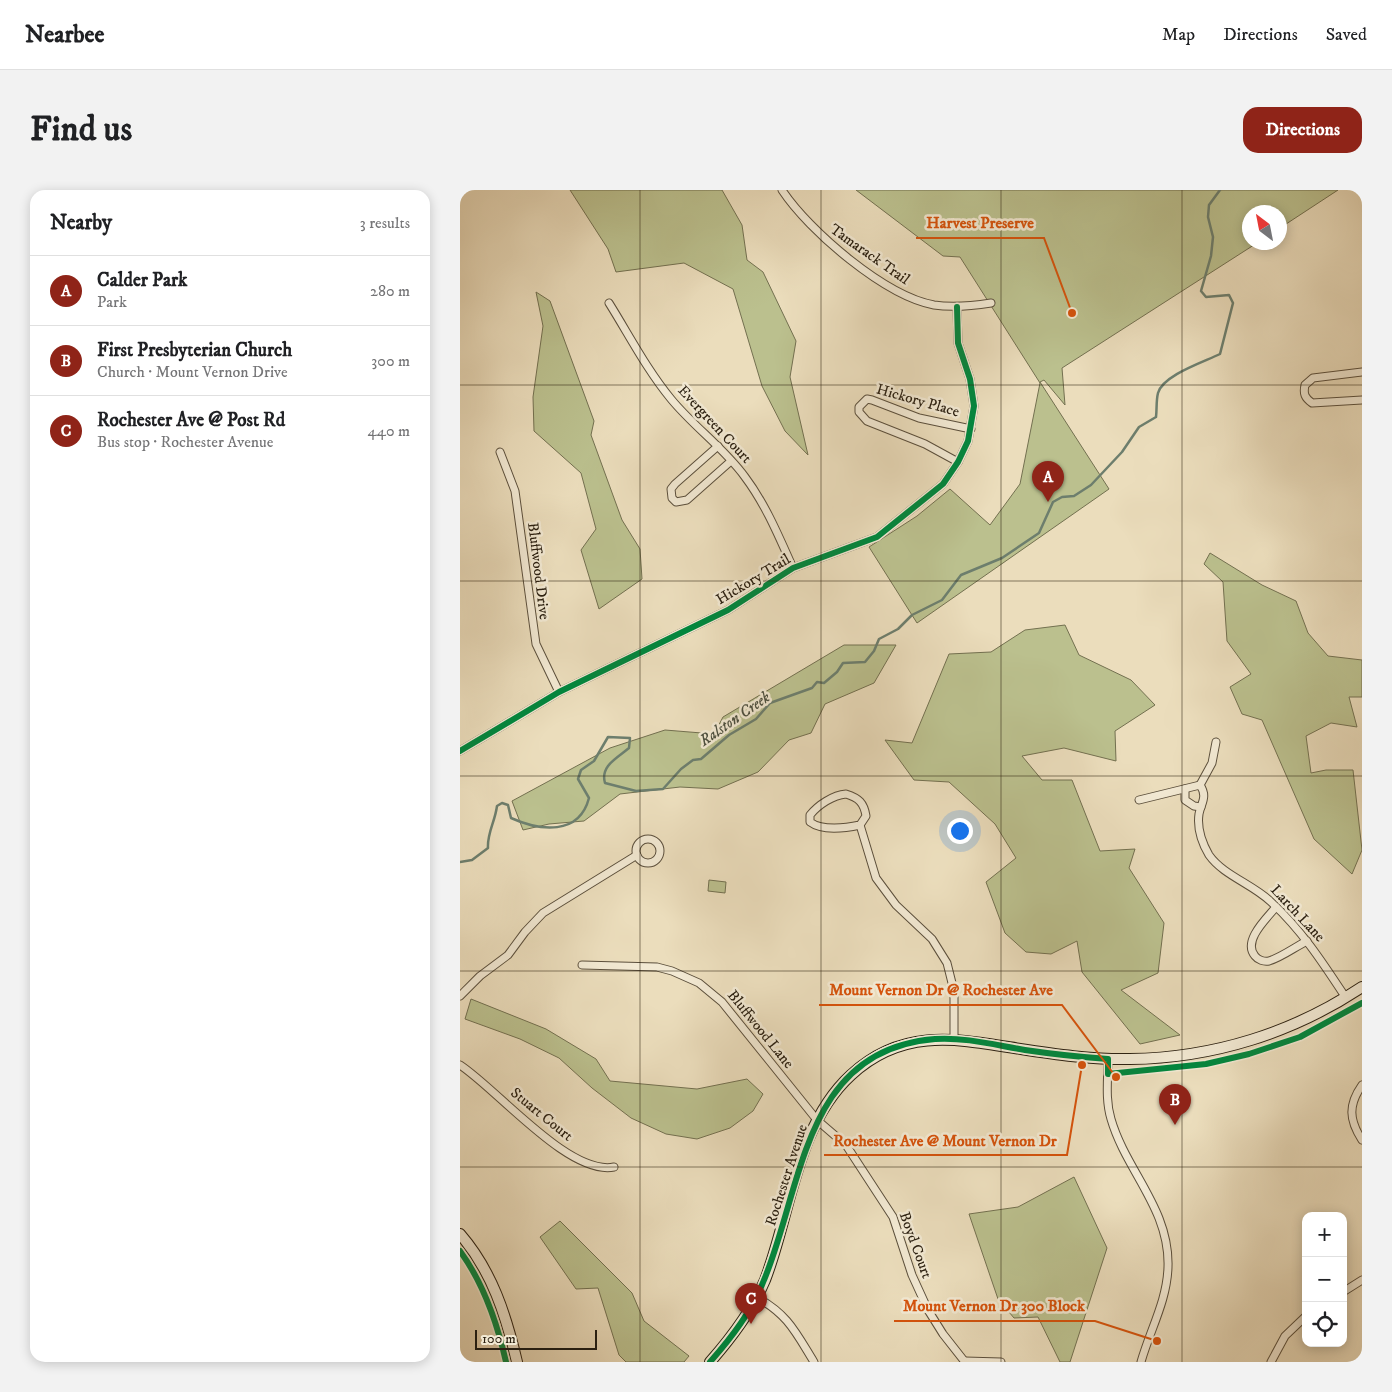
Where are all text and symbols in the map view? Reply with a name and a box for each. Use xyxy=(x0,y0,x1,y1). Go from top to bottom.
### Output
text: Nearbee xyxy=(25,20,104,50)
text: Map xyxy=(1162,24,1195,46)
text: Directions xyxy=(1223,24,1298,46)
text: Saved xyxy=(1326,24,1367,46)
button: Directions xyxy=(1243,107,1362,153)
text: Find us xyxy=(30,108,132,152)
north arrow xyxy=(1242,205,1287,250)
callout: Harvest Preserve xyxy=(916,207,1044,238)
text: Nearby xyxy=(50,210,112,236)
text: 3 results xyxy=(360,213,410,233)
text: Harvest Preserve xyxy=(926,213,1034,233)
street label: Tamarack Trail xyxy=(826,220,914,289)
text: Calder Park xyxy=(97,269,187,292)
text: A xyxy=(61,281,71,301)
text: 280 m xyxy=(370,281,410,301)
text: Park xyxy=(97,292,127,312)
text: First Presbyterian Church xyxy=(97,339,292,362)
text: B xyxy=(61,351,71,371)
text: 300 m xyxy=(371,351,410,371)
text: Church · Mount Vernon Drive xyxy=(97,362,288,382)
street label: Hickory Place xyxy=(874,380,962,421)
street label: Evergreen Court xyxy=(674,381,756,468)
text: Rochester Ave @ Post Rd xyxy=(97,409,285,432)
text: C xyxy=(61,421,71,441)
text: 440 m xyxy=(368,421,410,441)
text: Bus stop · Rochester Avenue xyxy=(97,432,273,452)
pin: A xyxy=(1032,461,1064,502)
street label: Bluffwood Drive xyxy=(523,521,554,621)
street label: Hickory Trail xyxy=(713,550,794,609)
water label: Ralston Creek xyxy=(694,687,774,751)
your location xyxy=(947,818,973,844)
street label: Larch Lane xyxy=(1266,881,1329,946)
callout: Mount Vernon Dr @ Rochester Ave xyxy=(819,974,1062,1005)
text: Mount Vernon Dr @ Rochester Ave xyxy=(829,980,1053,1000)
street label: Bluffwood Lane xyxy=(723,986,798,1072)
street label: Stuart Court xyxy=(507,1083,577,1145)
pin: B xyxy=(1159,1084,1191,1125)
street label: Rochester Avenue xyxy=(761,1122,812,1228)
callout: Rochester Ave @ Mount Vernon Dr xyxy=(824,1124,1067,1155)
text: Rochester Ave @ Mount Vernon Dr xyxy=(833,1131,1058,1151)
street label: Boyd Court xyxy=(895,1209,936,1281)
map controls xyxy=(1302,1212,1347,1347)
button: + xyxy=(1302,1212,1347,1257)
button: − xyxy=(1302,1257,1347,1302)
pin: C xyxy=(735,1283,767,1324)
callout: Mount Vernon Dr 300 Block xyxy=(894,1290,1095,1321)
text: Mount Vernon Dr 300 Block xyxy=(903,1296,1086,1316)
button: locate xyxy=(1302,1302,1347,1347)
scale bar xyxy=(475,1327,598,1350)
text: 100 m xyxy=(482,1330,516,1348)

